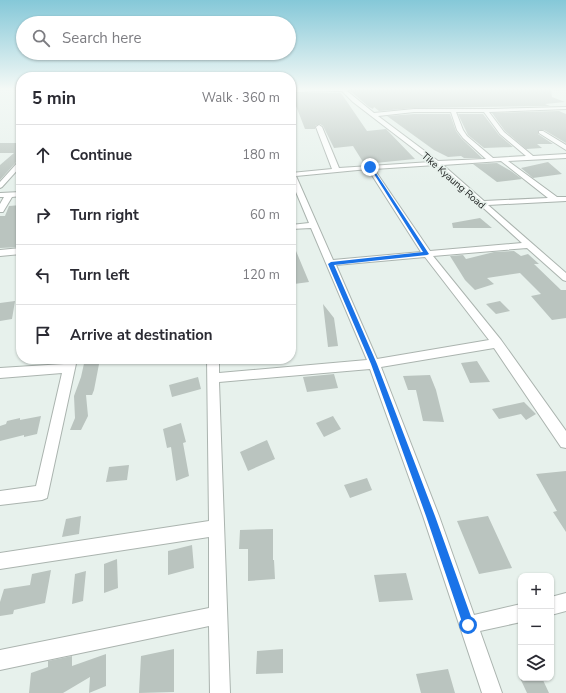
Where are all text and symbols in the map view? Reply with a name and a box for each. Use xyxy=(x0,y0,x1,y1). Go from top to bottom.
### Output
search box xyxy=(16,16,296,60)
icon: search xyxy=(30,27,52,49)
text: Search here xyxy=(62,28,142,48)
text: 5 min xyxy=(32,87,76,110)
text: Walk · 360 m xyxy=(202,89,280,107)
icon: ahead xyxy=(32,144,54,166)
text: Continue xyxy=(70,145,132,165)
text: 180 m xyxy=(242,146,280,164)
street label: Tike Kyaung Road xyxy=(418,149,488,213)
route end xyxy=(361,158,379,176)
icon: right xyxy=(32,204,54,226)
text: Turn right xyxy=(70,205,139,225)
text: 60 m xyxy=(250,206,280,224)
icon: left xyxy=(32,264,54,286)
text: Turn left xyxy=(70,265,129,285)
text: 120 m xyxy=(242,266,280,284)
icon: arrive xyxy=(32,324,54,346)
text: Arrive at destination xyxy=(70,325,213,345)
map controls xyxy=(518,573,554,681)
button: + xyxy=(518,573,554,609)
button: − xyxy=(518,609,554,645)
route start xyxy=(459,616,477,634)
button: layers xyxy=(518,645,554,681)

